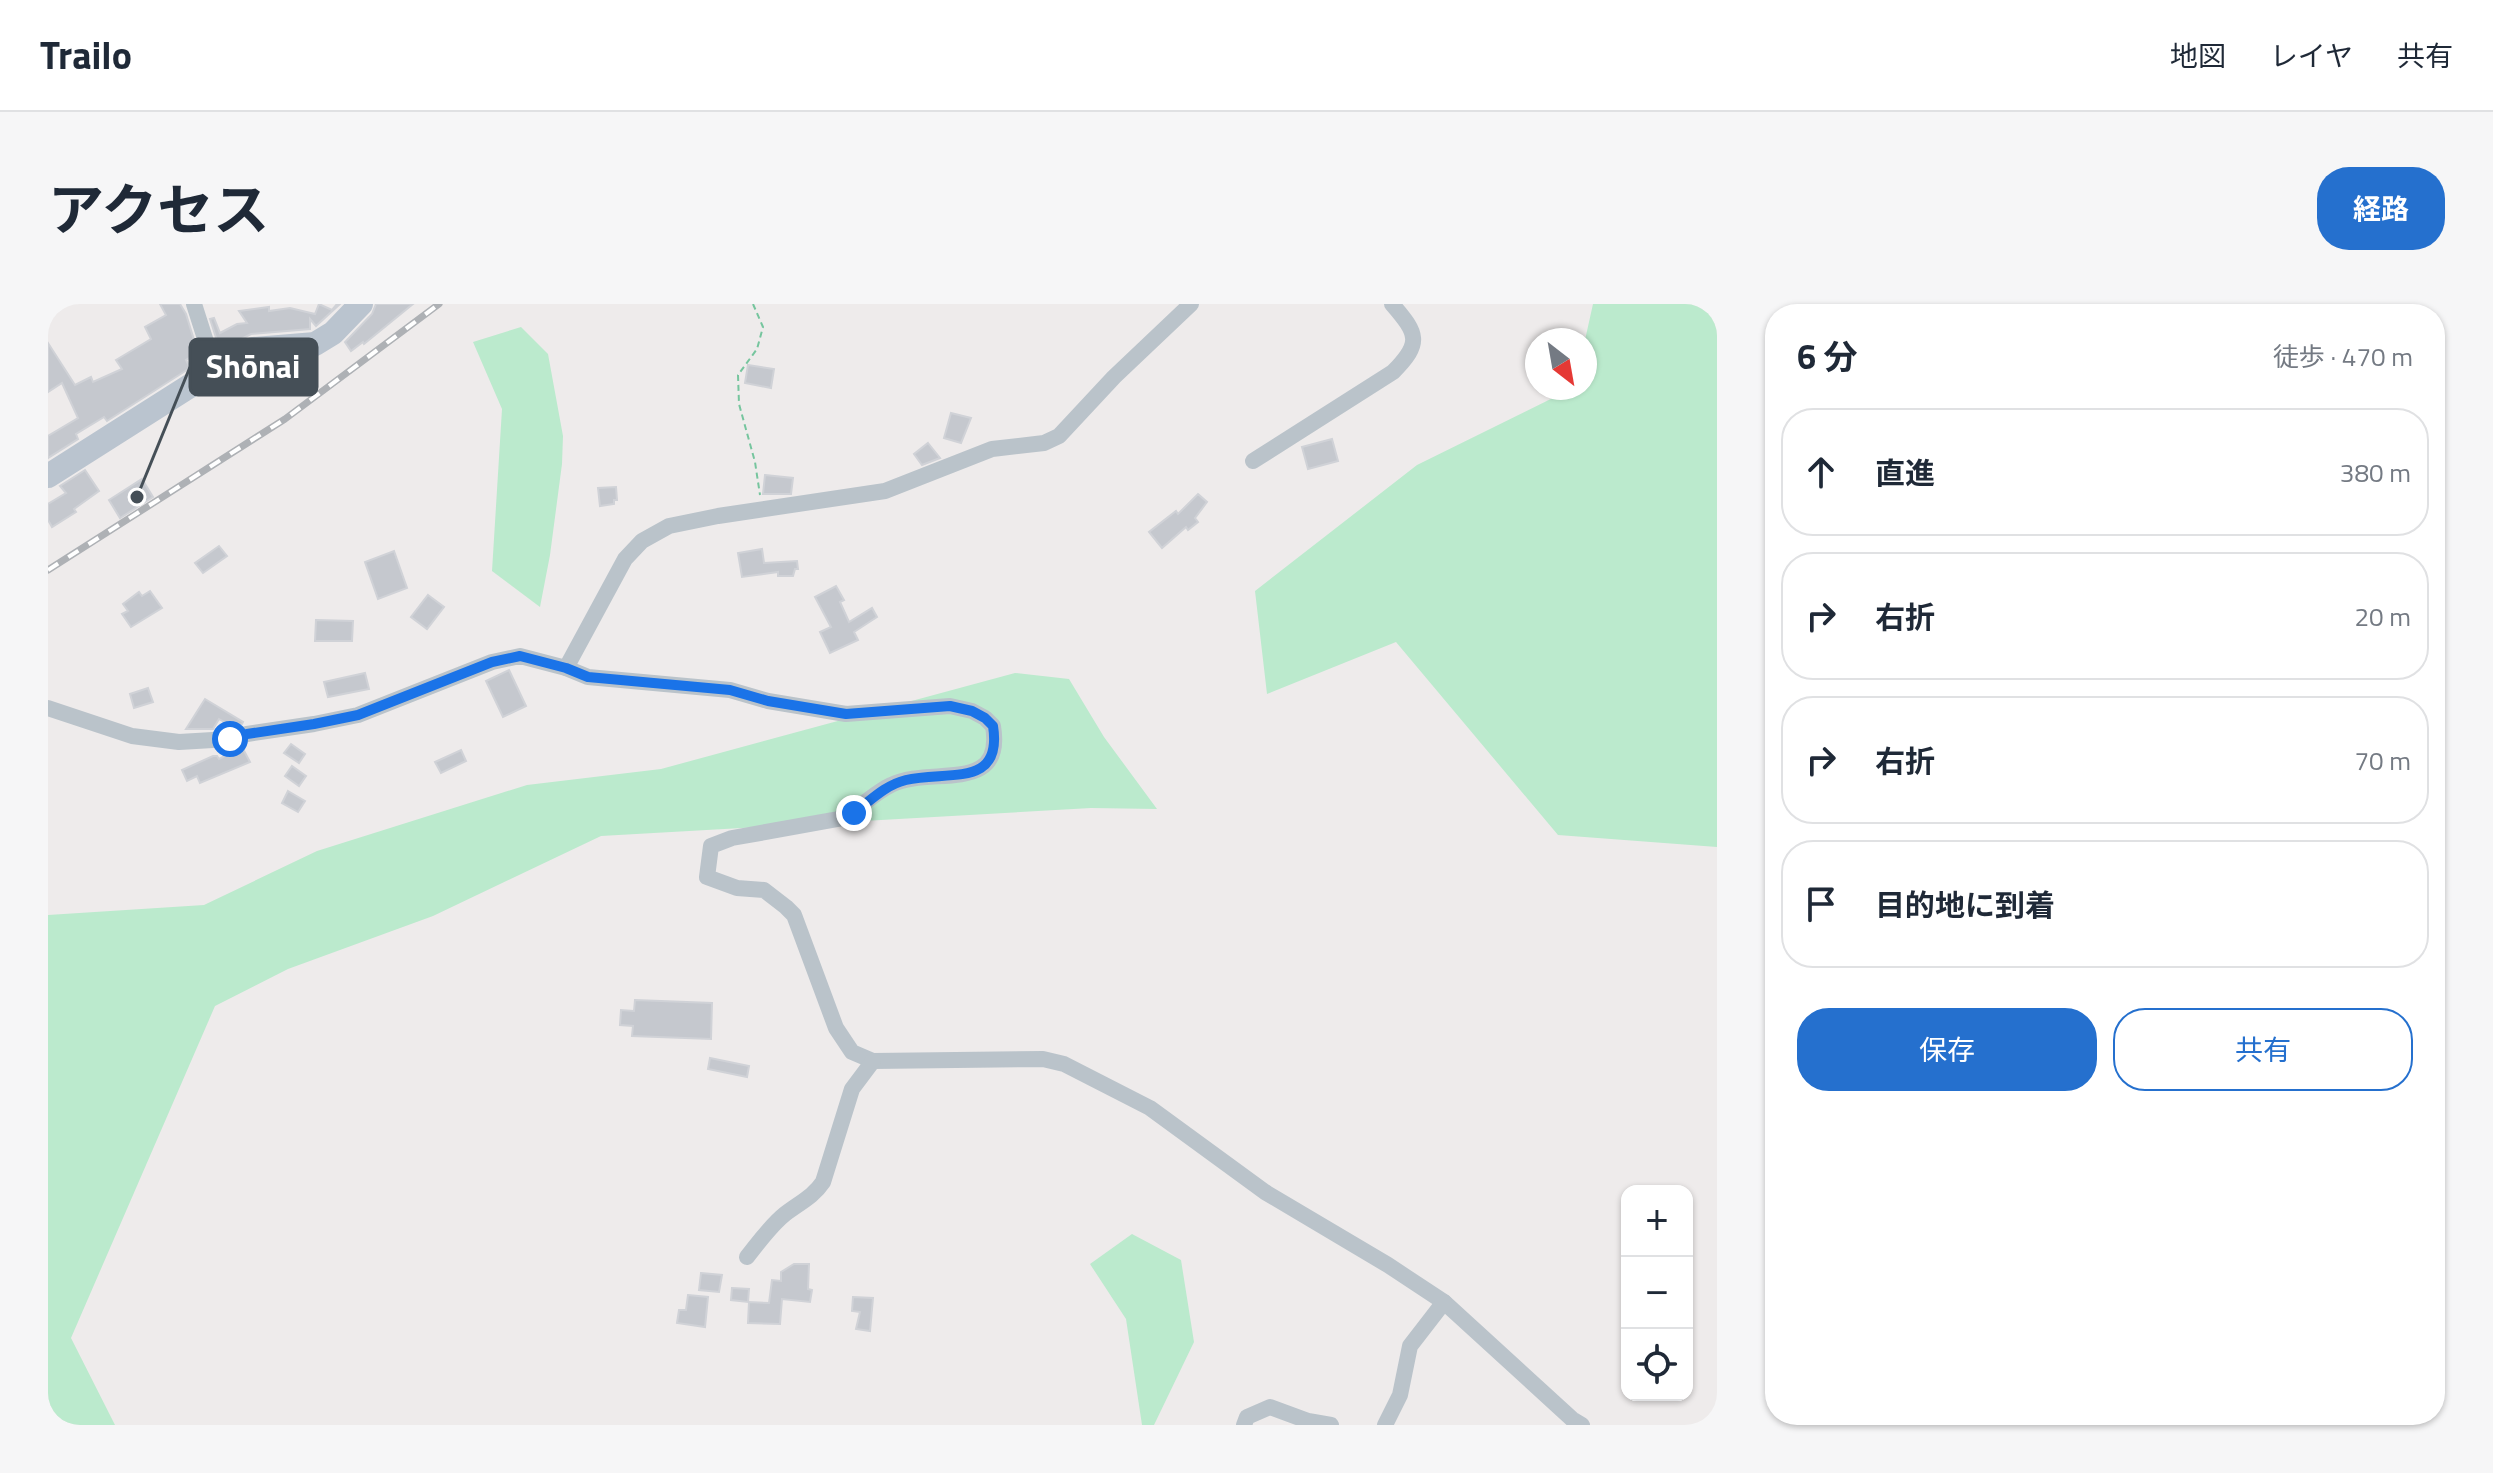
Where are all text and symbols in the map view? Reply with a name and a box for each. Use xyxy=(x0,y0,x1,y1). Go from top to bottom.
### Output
text: Trailo xyxy=(40,26,132,84)
text: 地図 xyxy=(2170,34,2226,77)
text: レイヤ xyxy=(2270,34,2353,77)
text: 共有 xyxy=(2397,34,2453,77)
text: アクセス xyxy=(48,167,269,252)
button: 経路 xyxy=(2317,167,2445,250)
north arrow xyxy=(1525,328,1597,400)
text: 6 分 xyxy=(1797,330,1858,382)
text: 徒歩 · 470 m xyxy=(2273,337,2413,376)
callout: Shōnai xyxy=(190,339,317,395)
text: Shōnai xyxy=(206,342,300,390)
icon: ahead xyxy=(1799,450,1843,494)
text: 直進 xyxy=(1875,450,1935,496)
text: 380 m xyxy=(2340,453,2411,492)
icon: right xyxy=(1799,594,1843,638)
text: 右折 xyxy=(1875,594,1935,640)
text: 20 m xyxy=(2354,597,2411,636)
route start xyxy=(212,721,248,757)
icon: right xyxy=(1799,738,1843,782)
text: 右折 xyxy=(1875,738,1935,784)
text: 70 m xyxy=(2354,741,2411,780)
route end xyxy=(836,795,872,831)
icon: arrive xyxy=(1799,882,1843,926)
text: 目的地に到着 xyxy=(1875,882,2055,928)
button: 保存 xyxy=(1797,1008,2097,1091)
button: 共有 xyxy=(2113,1008,2413,1091)
map controls xyxy=(1621,1185,1693,1401)
button: + xyxy=(1621,1185,1693,1257)
button: − xyxy=(1621,1257,1693,1329)
button: locate xyxy=(1621,1329,1693,1401)

